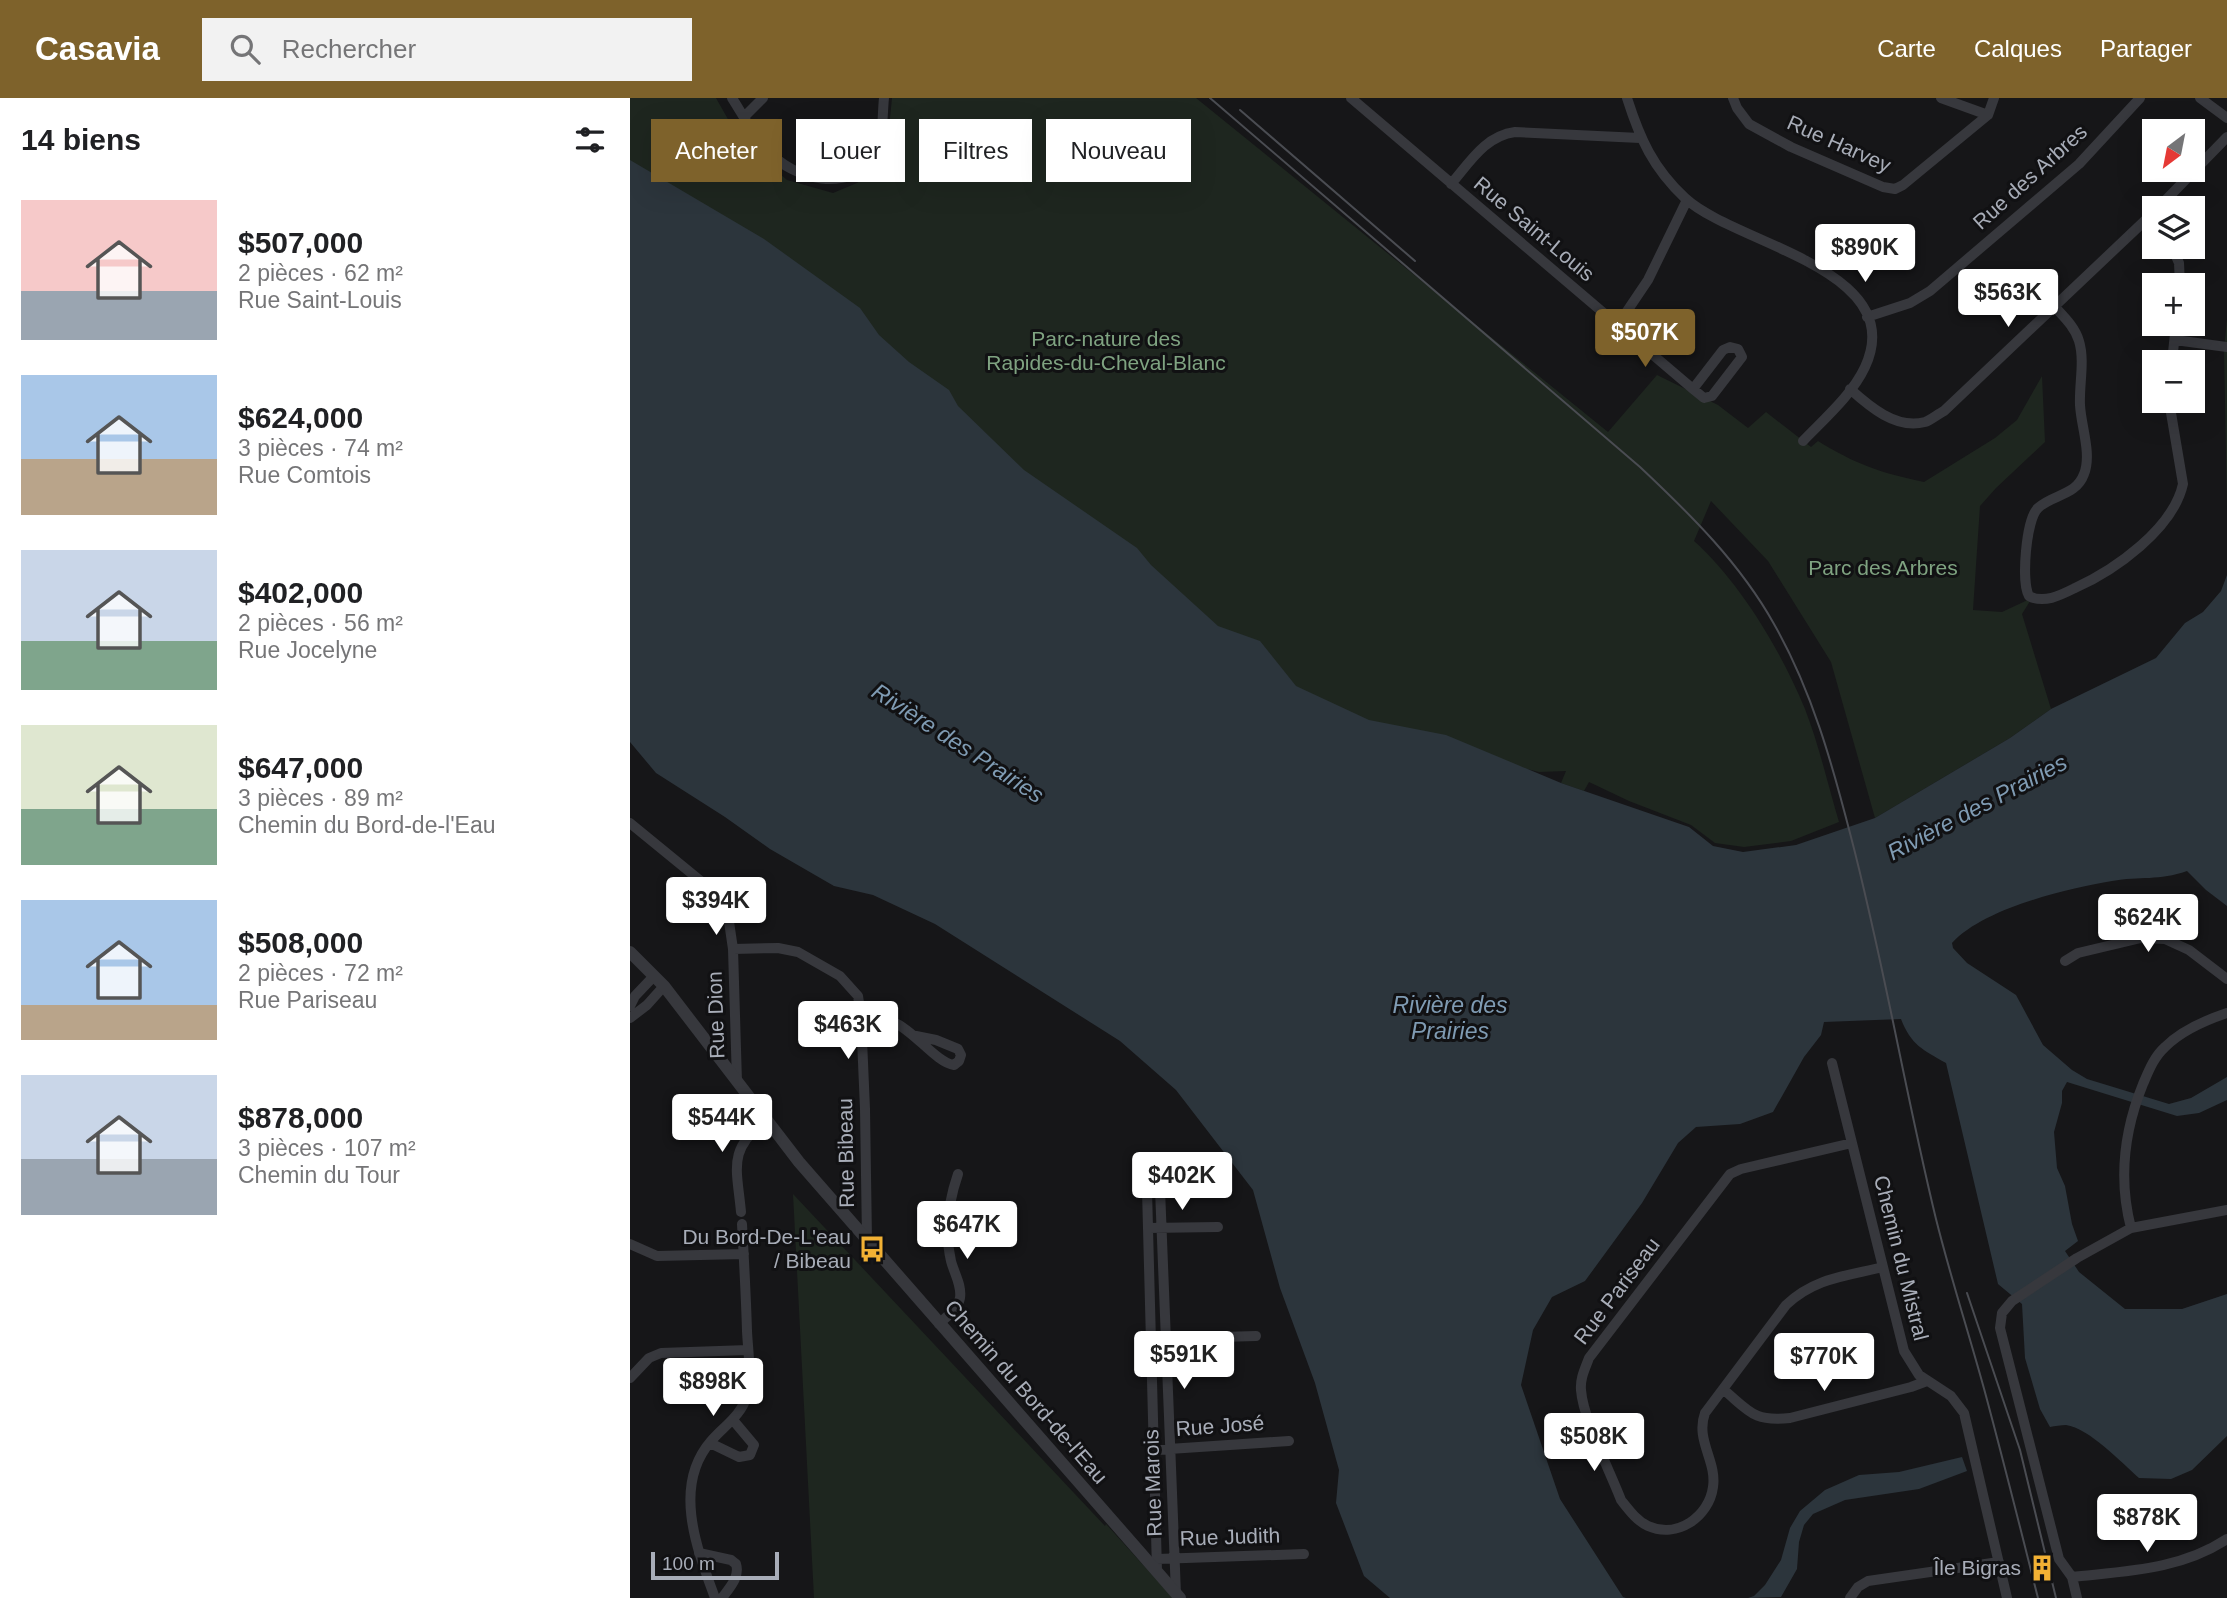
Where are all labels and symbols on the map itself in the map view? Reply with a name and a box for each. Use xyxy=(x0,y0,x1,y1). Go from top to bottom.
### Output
street label: Rue Harvey xyxy=(1784,110,1895,177)
north arrow xyxy=(2142,119,2205,182)
street label: Rue des Arbres xyxy=(1968,120,2091,234)
street label: Rue Saint-Louis xyxy=(1470,172,1599,285)
pin: $890K xyxy=(1816,225,1914,284)
pin: $563K xyxy=(1959,270,2057,329)
pin: $507K xyxy=(1596,310,1694,369)
park label: Parc-nature des Rapides-du-Cheval-Blanc xyxy=(986,327,1226,374)
park label: Parc des Arbres xyxy=(1808,556,1958,579)
water label: Rivière des Prairies xyxy=(867,678,1049,808)
water label: Rivière des Prairies xyxy=(1883,748,2072,865)
pin: $394K xyxy=(667,878,765,937)
pin: $624K xyxy=(2099,894,2197,954)
street label: Rue Dion xyxy=(702,971,729,1059)
water label: Rivière des Prairies xyxy=(1392,992,1508,1044)
pin: $463K xyxy=(799,1002,897,1061)
pin: $544K xyxy=(673,1094,771,1154)
street label: Rue Bibeau xyxy=(833,1098,858,1208)
pin: $402K xyxy=(1133,1152,1231,1212)
street label: Chemin du Mistral xyxy=(1870,1173,1933,1343)
pin: $647K xyxy=(918,1202,1016,1261)
place label: Du Bord-De-L'eau / Bibeau xyxy=(682,1225,851,1272)
street label: Rue Pariseau xyxy=(1569,1233,1664,1348)
bus stop icon: Du Bord-De-L'eau / Bibeau xyxy=(857,1234,887,1264)
street label: Chemin du Bord-de-l'Eau xyxy=(941,1295,1112,1488)
pin: $591K xyxy=(1135,1332,1233,1391)
pin: $770K xyxy=(1775,1334,1873,1393)
pin: $898K xyxy=(664,1358,762,1418)
street label: Rue José xyxy=(1175,1411,1265,1440)
pin: $508K xyxy=(1545,1414,1643,1473)
street label: Rue Marois xyxy=(1139,1429,1166,1537)
pin: $878K xyxy=(2098,1494,2196,1554)
street label: Rue Judith xyxy=(1179,1523,1281,1550)
scale bar xyxy=(651,1549,779,1581)
building icon: Île Bigras xyxy=(2027,1553,2057,1583)
place label: Île Bigras xyxy=(1932,1556,2021,1579)

